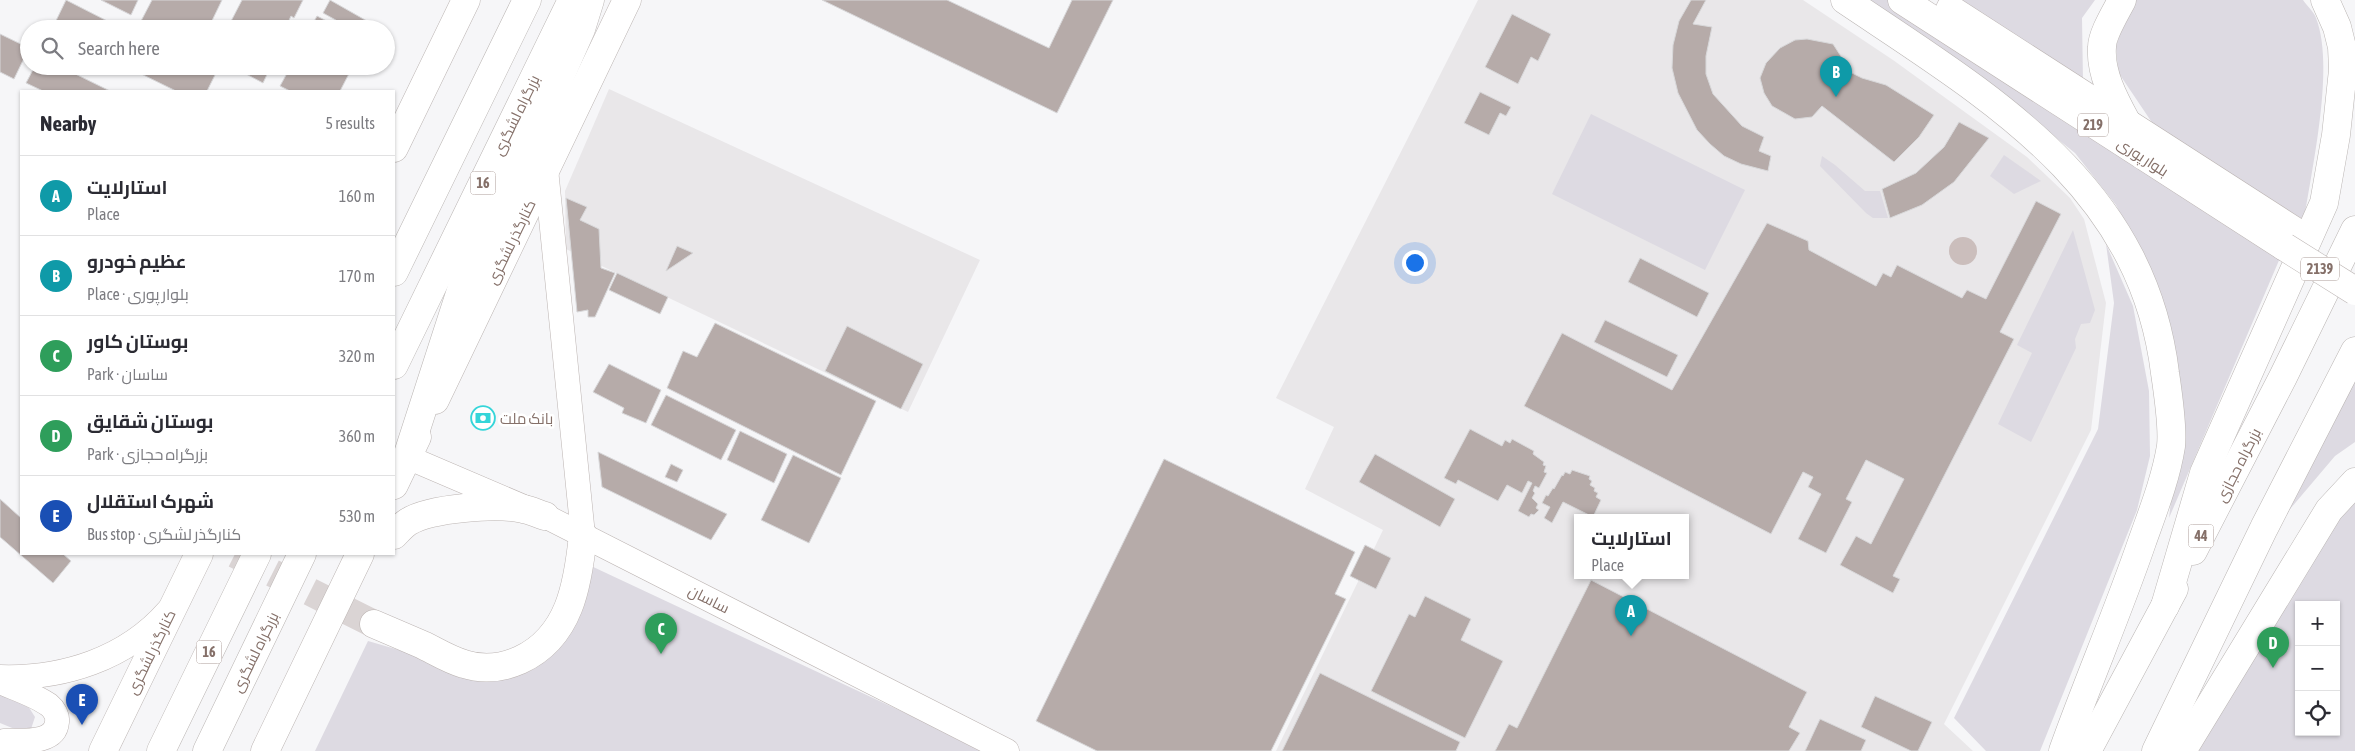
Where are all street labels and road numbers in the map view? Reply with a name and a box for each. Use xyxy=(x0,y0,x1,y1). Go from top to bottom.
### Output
street label: بزرگراه لشگری xyxy=(489,72,545,159)
road number: 219 xyxy=(2078,114,2108,136)
street label: بلوار پوری xyxy=(2113,134,2172,181)
road number: 16 xyxy=(470,172,496,194)
street label: کنارگذر لشگری xyxy=(483,197,541,288)
road number: 2139 xyxy=(2301,258,2339,280)
street label: بزرگراه حجازی xyxy=(2212,425,2266,506)
road number: 44 xyxy=(2188,524,2214,548)
street label: ساسان xyxy=(685,582,732,618)
street label: کنارگذر لشگری xyxy=(123,607,181,698)
street label: بزرگراه لشگری xyxy=(228,609,284,696)
road number: 16 xyxy=(196,640,222,664)

